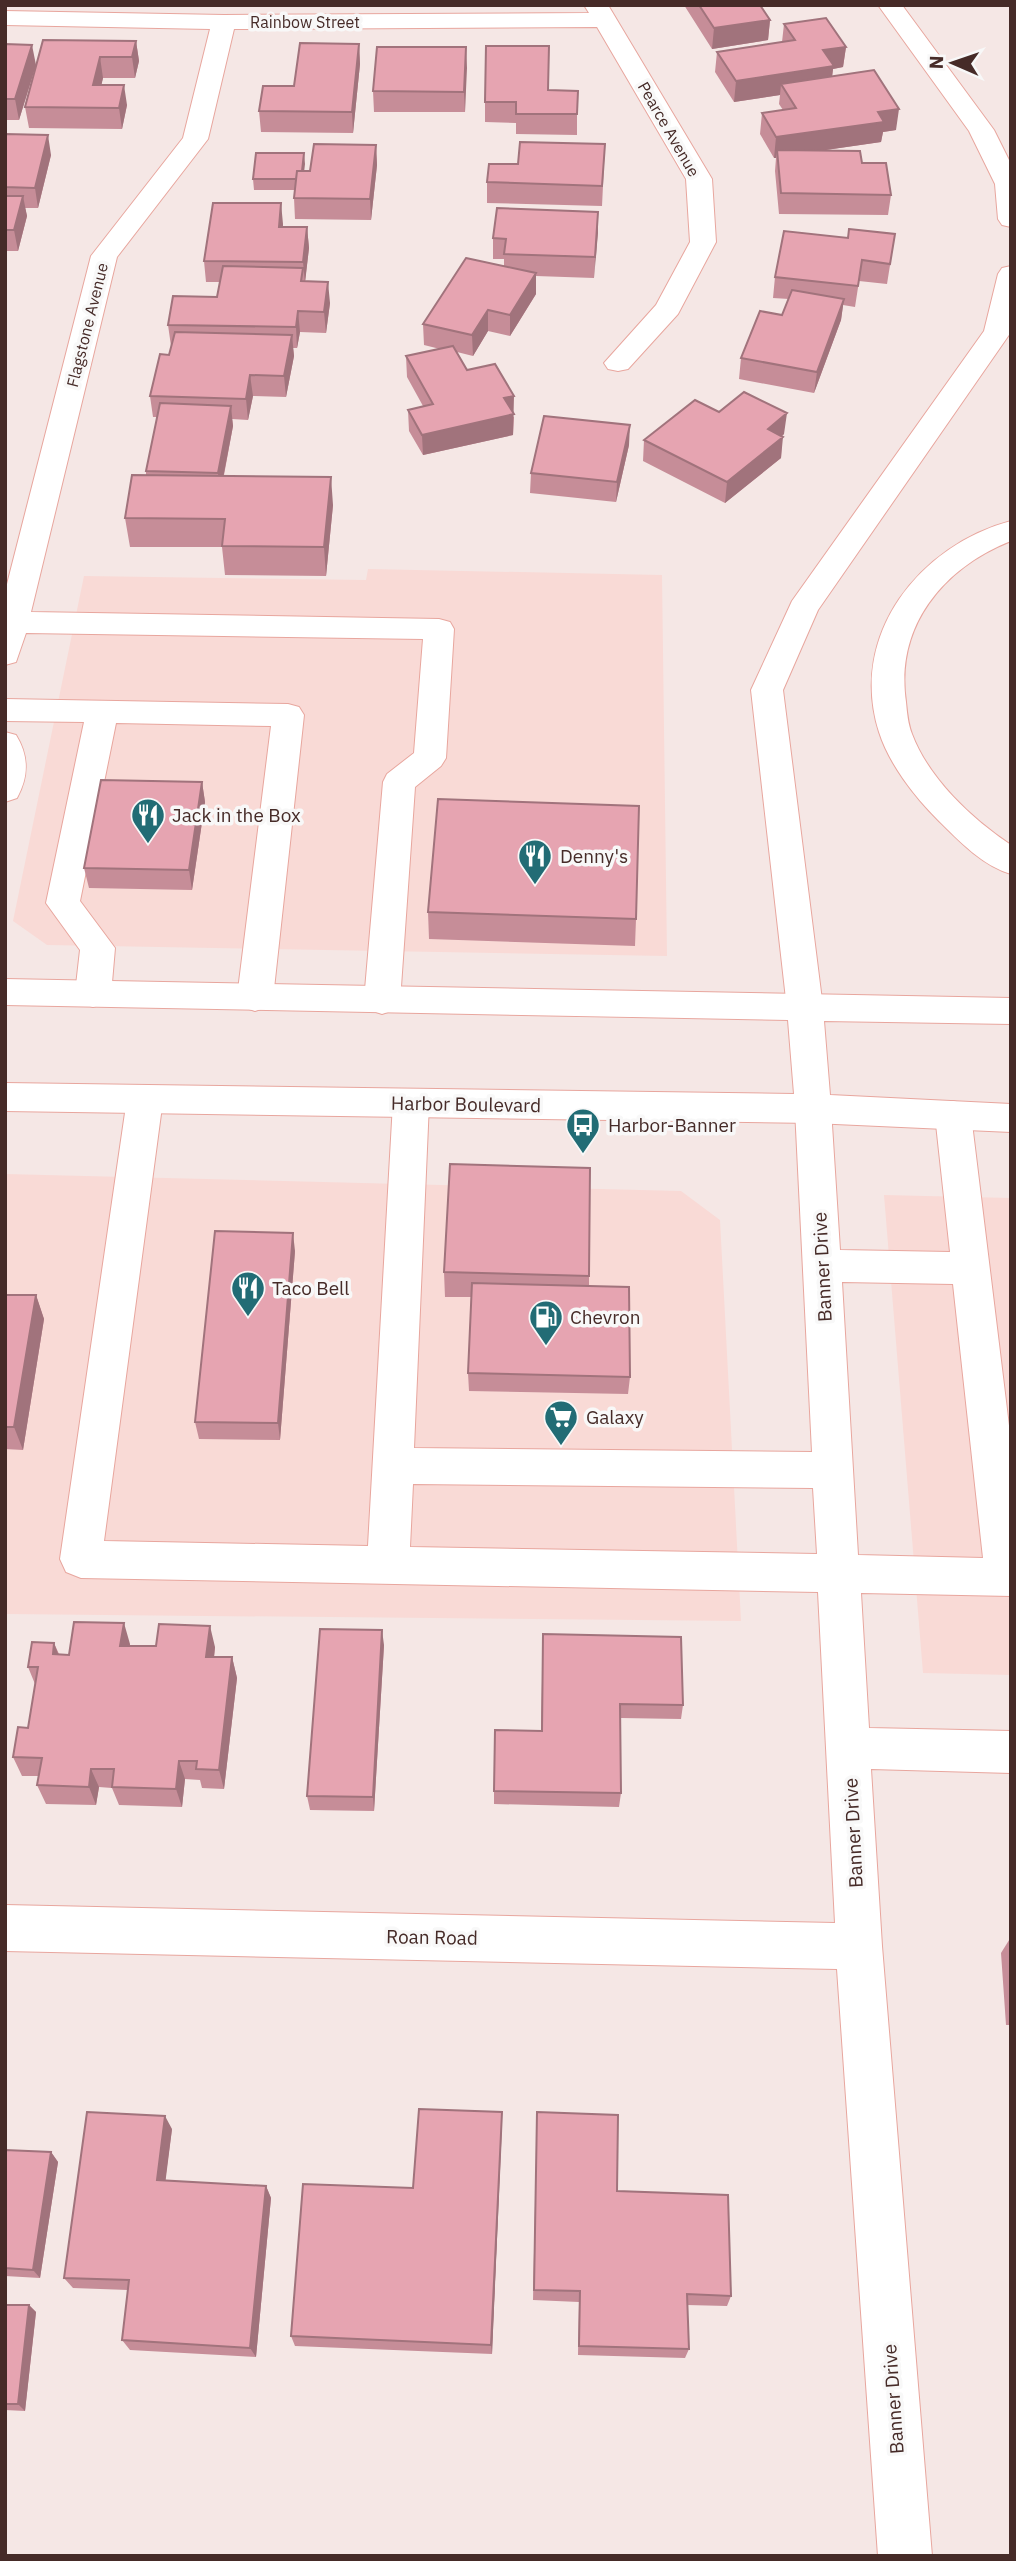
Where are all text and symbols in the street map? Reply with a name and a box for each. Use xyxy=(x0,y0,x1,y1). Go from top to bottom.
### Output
street label: Rainbow Street xyxy=(250,12,360,32)
north arrow xyxy=(918,28,988,98)
text: N xyxy=(924,55,948,70)
street label: Pearce Avenue xyxy=(634,78,704,180)
street label: Flagstone Avenue xyxy=(62,260,112,389)
restaurant icon: Jack in the Box xyxy=(129,796,167,845)
place label: Jack in the Box xyxy=(172,803,301,827)
restaurant icon: Denny's xyxy=(516,837,554,886)
place label: Denny's xyxy=(560,844,628,868)
street label: Harbor Boulevard xyxy=(391,1091,541,1117)
bus stop icon: Harbor-Banner xyxy=(564,1106,602,1155)
place label: Harbor-Banner xyxy=(608,1113,736,1137)
street label: Banner Drive xyxy=(807,1211,837,1323)
restaurant icon: Taco Bell xyxy=(229,1269,267,1318)
place label: Taco Bell xyxy=(272,1276,349,1300)
fuel station icon: Chevron xyxy=(527,1298,565,1347)
place label: Chevron xyxy=(570,1305,641,1329)
supermarket icon: Galaxy xyxy=(542,1398,580,1447)
place label: Galaxy xyxy=(586,1405,644,1429)
street label: Banner Drive xyxy=(838,1777,868,1889)
street label: Roan Road xyxy=(386,1924,478,1950)
street label: Banner Drive xyxy=(877,2343,909,2455)

